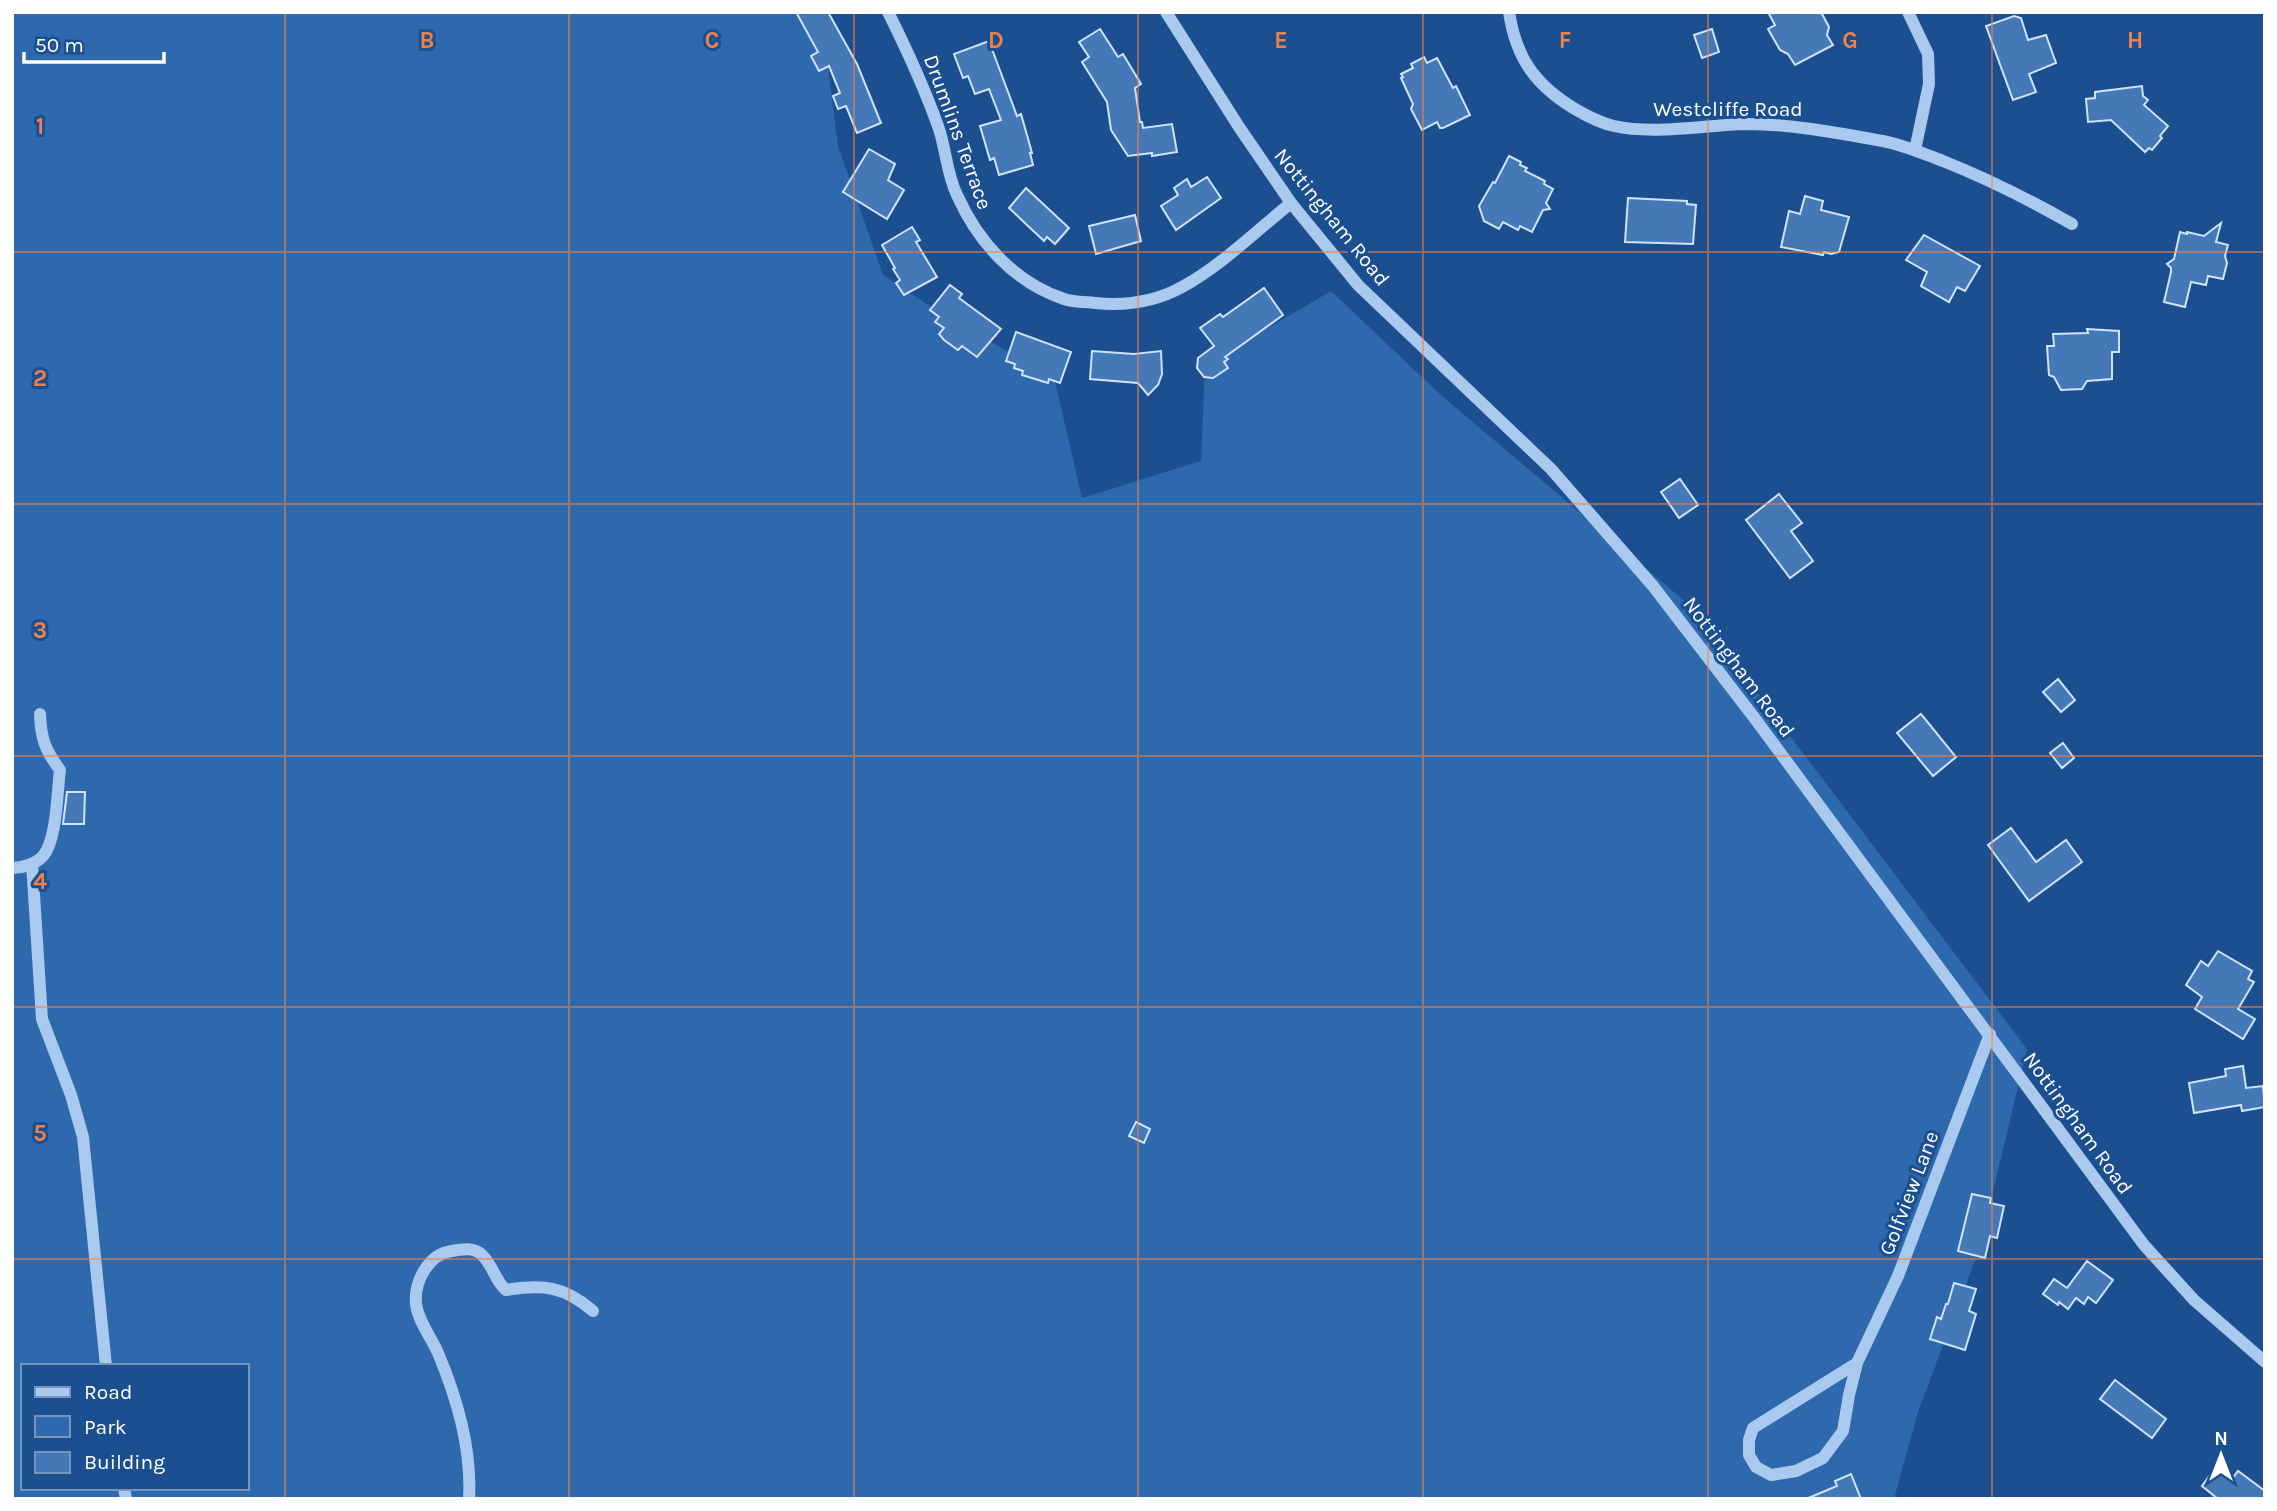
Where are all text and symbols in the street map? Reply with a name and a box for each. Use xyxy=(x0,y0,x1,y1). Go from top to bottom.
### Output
scale bar xyxy=(24,21,164,65)
text: B xyxy=(420,27,434,54)
text: C xyxy=(705,27,719,54)
text: D xyxy=(988,27,1004,54)
text: E xyxy=(1274,27,1288,54)
text: F xyxy=(1559,27,1571,54)
text: G xyxy=(1842,27,1858,54)
text: H xyxy=(2127,27,2143,54)
text: 50 m xyxy=(35,33,84,57)
street label: Drumlins Terrace xyxy=(919,51,997,213)
street label: Westcliffe Road xyxy=(1653,97,1803,121)
text: 1 xyxy=(36,113,44,140)
street label: Nottingham Road xyxy=(1269,144,1395,290)
text: 2 xyxy=(33,365,47,392)
street label: Nottingham Road xyxy=(1678,592,1800,742)
text: 3 xyxy=(33,617,47,644)
text: 4 xyxy=(33,868,47,895)
street label: Nottingham Road xyxy=(2018,1047,2138,1199)
text: 5 xyxy=(33,1120,47,1147)
street label: Golfview Lane xyxy=(1874,1128,1944,1258)
legend xyxy=(21,1364,248,1490)
text: Road xyxy=(84,1380,132,1404)
text: Park xyxy=(84,1415,127,1439)
north arrow xyxy=(2186,1420,2256,1490)
text: N xyxy=(2214,1428,2228,1450)
text: Building xyxy=(84,1450,165,1474)

